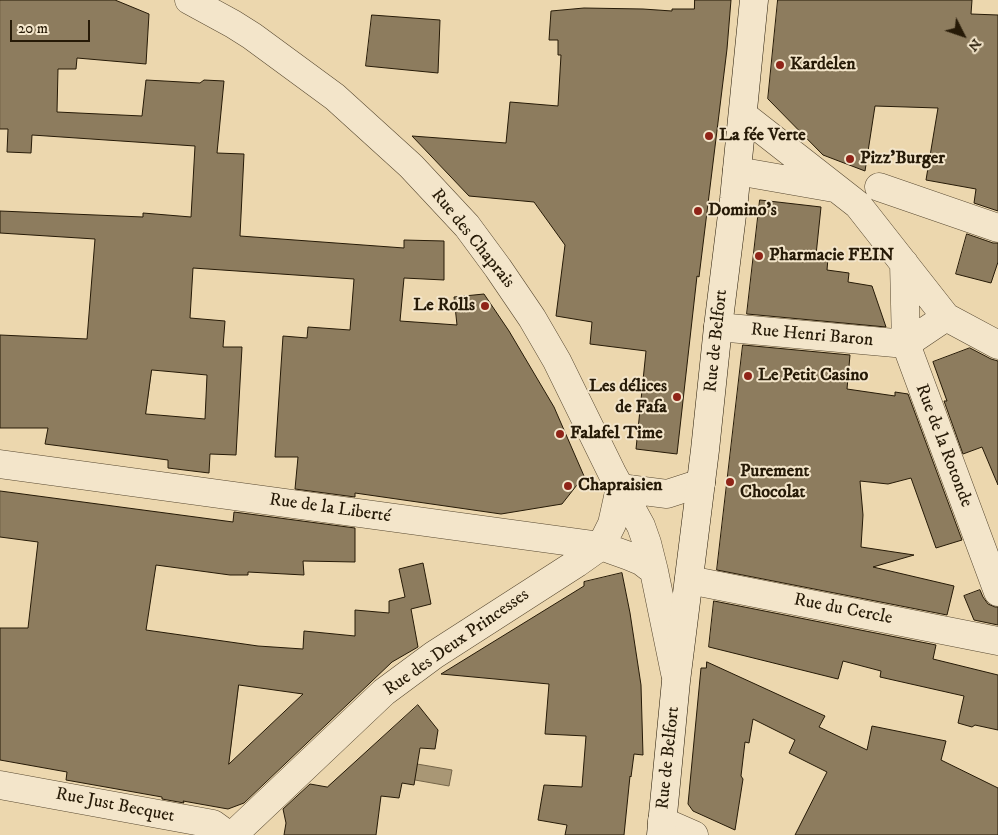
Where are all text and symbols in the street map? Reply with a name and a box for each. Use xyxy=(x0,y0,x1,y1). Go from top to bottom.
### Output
scale bar xyxy=(12,10,92,42)
north arrow xyxy=(938,10,988,60)
text: 20 m xyxy=(18,19,48,38)
text: N xyxy=(964,35,985,55)
place label: Kardelen xyxy=(790,54,856,76)
marker: Kardelen xyxy=(774,59,786,71)
place label: La fée Verte xyxy=(719,125,806,147)
marker: La fée Verte xyxy=(703,130,715,142)
place label: Pizz'Burger xyxy=(860,148,945,170)
marker: Pizz'Burger xyxy=(844,153,856,165)
street label: Rue des Chaprais xyxy=(425,185,519,293)
place label: Domino's xyxy=(708,200,777,222)
marker: Domino's xyxy=(692,205,704,217)
place label: Pharmacie FEIN xyxy=(769,245,894,267)
marker: Pharmacie FEIN xyxy=(753,250,765,262)
street label: Rue de Belfort xyxy=(701,288,733,394)
place label: Le Rolls xyxy=(413,295,475,317)
marker: Le Rolls xyxy=(479,300,491,312)
street label: Rue Henri Baron xyxy=(750,320,874,352)
place label: Le Petit Casino xyxy=(758,365,868,387)
marker: Le Petit Casino xyxy=(742,370,754,382)
place label: Les délices de Fafa xyxy=(589,376,667,418)
street label: Rue de la Rotonde xyxy=(910,381,976,511)
marker: Les délices de Fafa xyxy=(671,391,683,403)
place label: Falafel Time xyxy=(570,423,663,445)
marker: Falafel Time xyxy=(554,428,566,440)
place label: Purement Chocolat xyxy=(740,461,809,504)
place label: Chapraisien xyxy=(578,475,663,497)
marker: Purement Chocolat xyxy=(724,476,736,488)
marker: Chapraisien xyxy=(562,480,574,492)
street label: Rue de la Liberté xyxy=(268,490,392,528)
street label: Rue des Deux Princesses xyxy=(380,585,534,701)
street label: Rue du Cercle xyxy=(792,590,894,630)
street label: Rue de Belfort xyxy=(653,705,685,811)
street label: Rue Just Becquet xyxy=(54,784,176,828)

